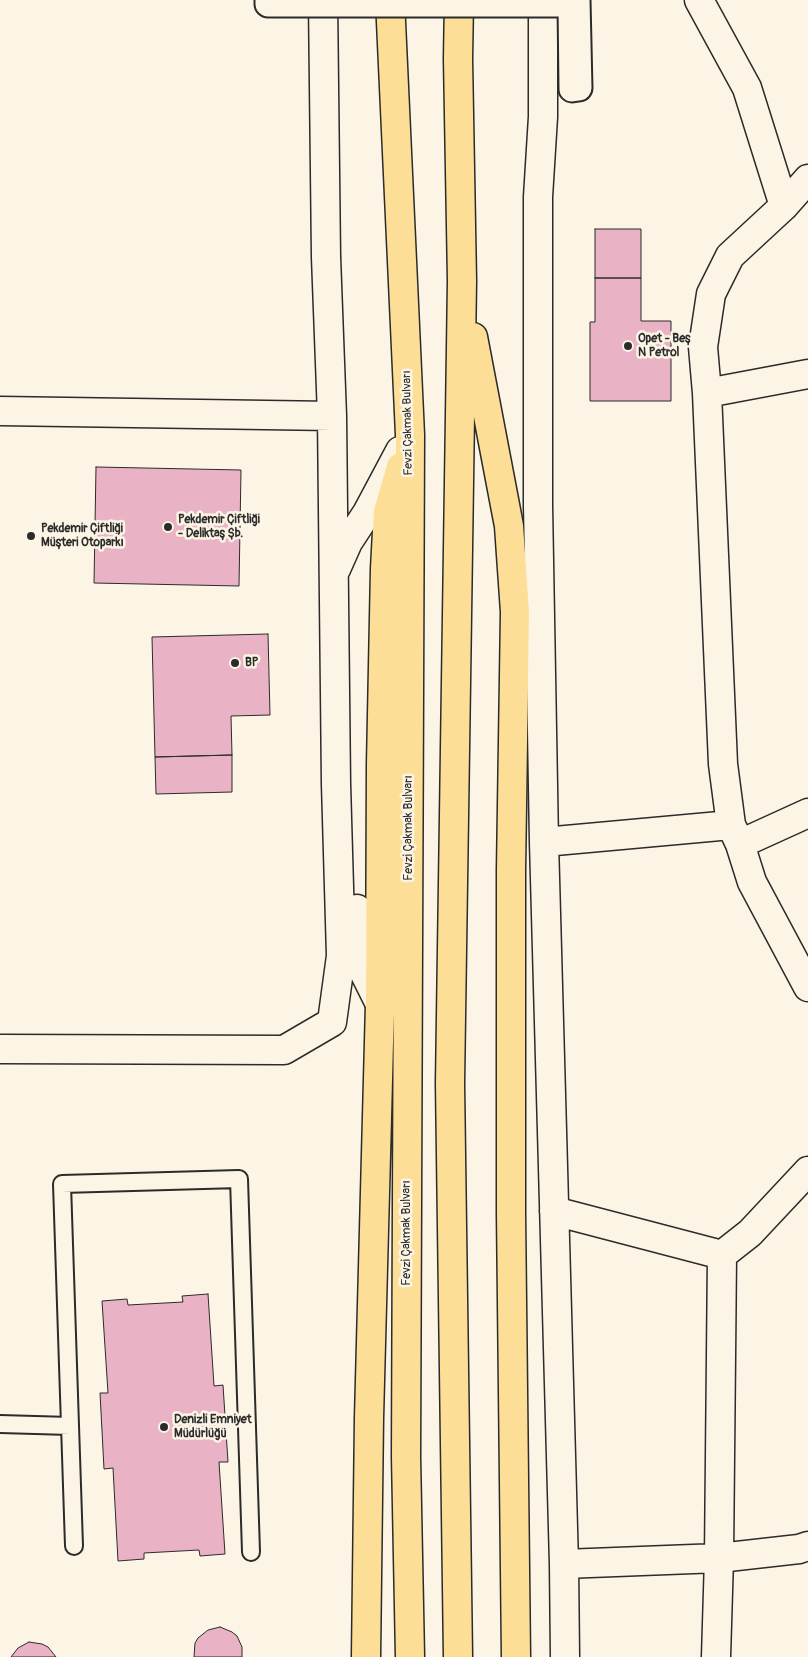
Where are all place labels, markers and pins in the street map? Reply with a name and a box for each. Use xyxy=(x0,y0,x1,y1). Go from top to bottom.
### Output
place label: Opet - Beş N Petrol xyxy=(638,332,690,360)
marker: Opet - Beş N Petrol xyxy=(622,340,634,352)
place label: Pekdemir Çiftliği - Deliktaş Şb. xyxy=(178,513,260,541)
marker: Pekdemir Çiftliği - Deliktaş Şb. xyxy=(162,521,174,533)
place label: Pekdemir Çiftliği Müşteri Otoparkı xyxy=(41,522,124,550)
marker: Pekdemir Çiftliği Müşteri Otoparkı xyxy=(25,530,37,542)
place label: BP xyxy=(245,656,258,670)
marker: BP xyxy=(229,657,241,669)
place label: Denizli Emniyet Müdürlüğü xyxy=(174,1413,252,1441)
marker: Denizli Emniyet Müdürlüğü xyxy=(158,1421,170,1433)

